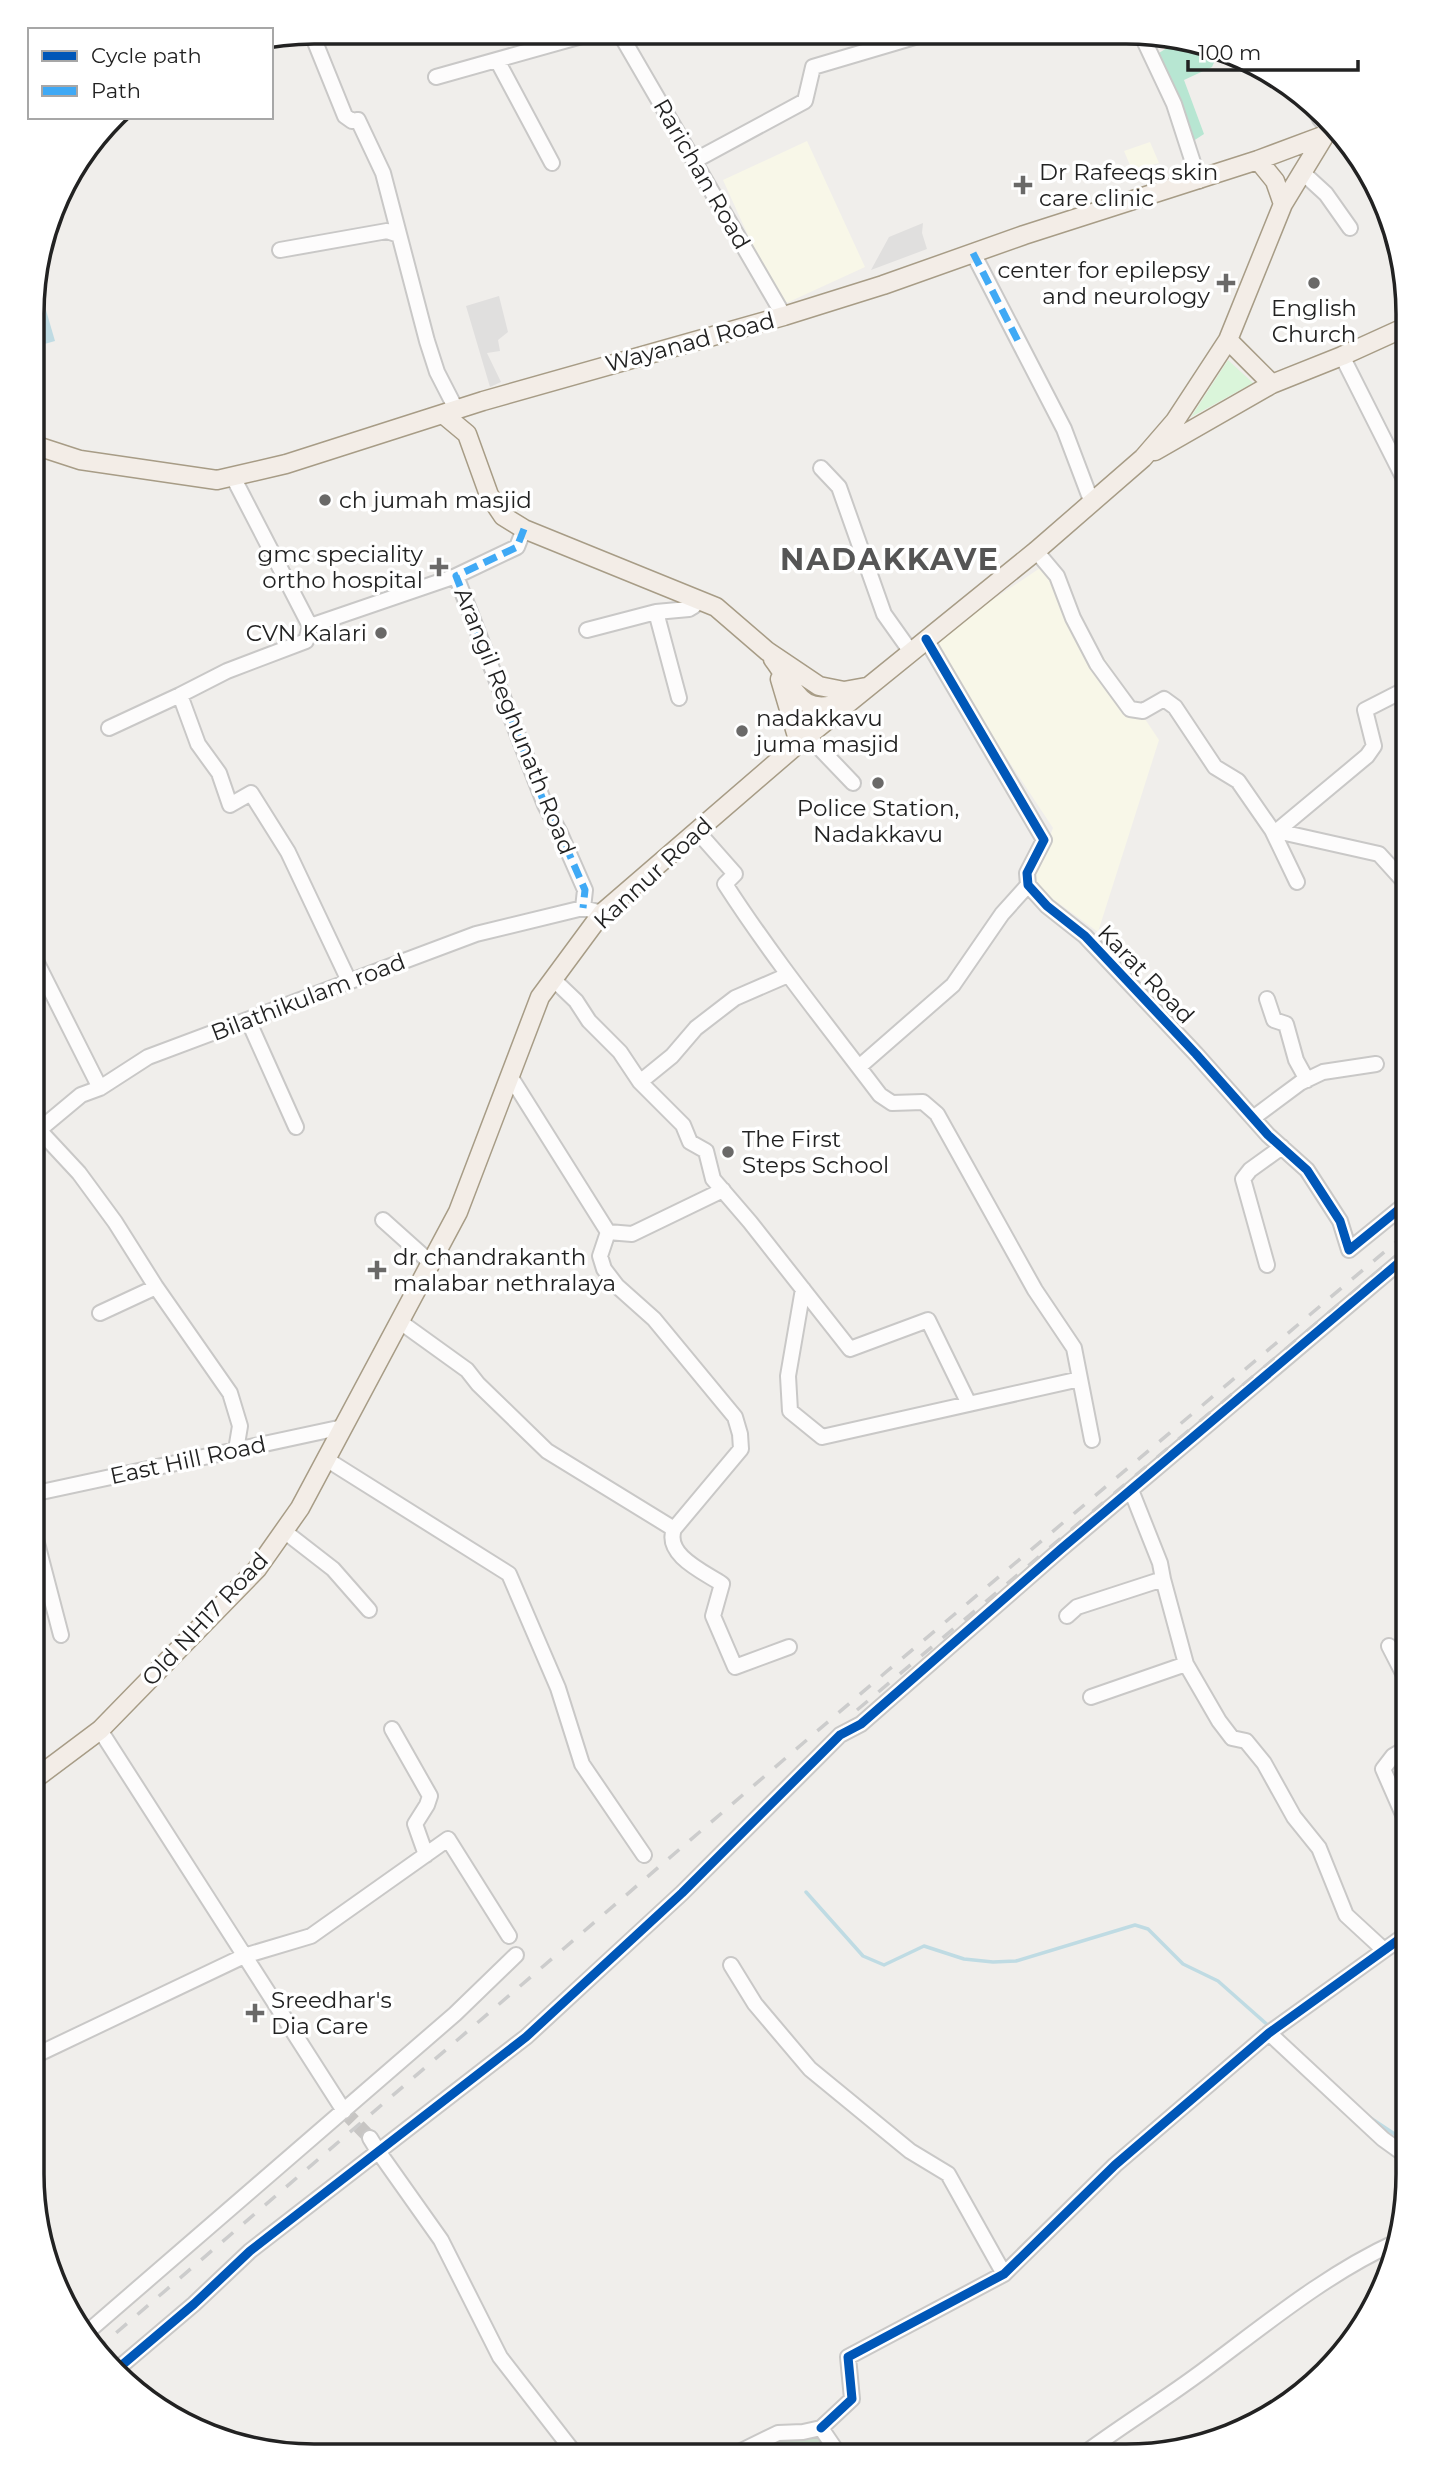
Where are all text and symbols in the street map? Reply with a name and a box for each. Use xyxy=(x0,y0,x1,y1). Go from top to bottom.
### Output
legend xyxy=(28,28,273,119)
scale bar xyxy=(1188,28,1358,72)
text: 100 m xyxy=(1198,40,1261,65)
text: Cycle path xyxy=(91,43,202,68)
text: Path xyxy=(91,78,141,103)
street label: Rarichan Road xyxy=(648,94,756,254)
place label: Dr Rafeeqs skin care clinic xyxy=(1039,158,1218,212)
marker: Dr Rafeeqs skin care clinic xyxy=(1013,175,1033,195)
place label: center for epilepsy and neurology xyxy=(997,256,1211,310)
marker: center for epilepsy and neurology xyxy=(1216,273,1236,293)
marker: English Church xyxy=(1306,275,1322,291)
place label: English Church xyxy=(1271,294,1357,348)
street label: Wayanad Road xyxy=(602,306,778,378)
place label: ch jumah masjid xyxy=(339,486,532,514)
marker: ch jumah masjid xyxy=(317,492,333,508)
place label: gmc speciality ortho hospital xyxy=(257,540,424,594)
district label: NADAKKAVE xyxy=(780,541,1000,578)
marker: gmc speciality ortho hospital xyxy=(429,557,449,577)
street label: Arangil Reghunath Road xyxy=(449,583,581,859)
place label: CVN Kalari xyxy=(246,619,367,647)
marker: CVN Kalari xyxy=(373,625,389,641)
place label: nadakkavu juma masjid xyxy=(753,704,899,758)
marker: nadakkavu juma masjid xyxy=(734,723,750,739)
marker: Police Station, Nadakkavu xyxy=(870,775,886,791)
place label: Police Station, Nadakkavu xyxy=(797,794,959,848)
street label: Kannur Road xyxy=(588,811,718,935)
street label: Karat Road xyxy=(1092,919,1200,1029)
street label: Bilathikulam road xyxy=(207,947,409,1047)
place label: The First Steps School xyxy=(742,1125,889,1179)
marker: The First Steps School xyxy=(720,1144,736,1160)
place label: dr chandrakanth malabar nethralaya xyxy=(393,1243,616,1297)
marker: dr chandrakanth malabar nethralaya xyxy=(367,1260,387,1280)
street label: East Hill Road xyxy=(107,1430,269,1490)
street label: Old NH17 Road xyxy=(136,1546,274,1692)
place label: Sreedhar's Dia Care xyxy=(271,1986,392,2040)
marker: Sreedhar's Dia Care xyxy=(245,2003,265,2023)

